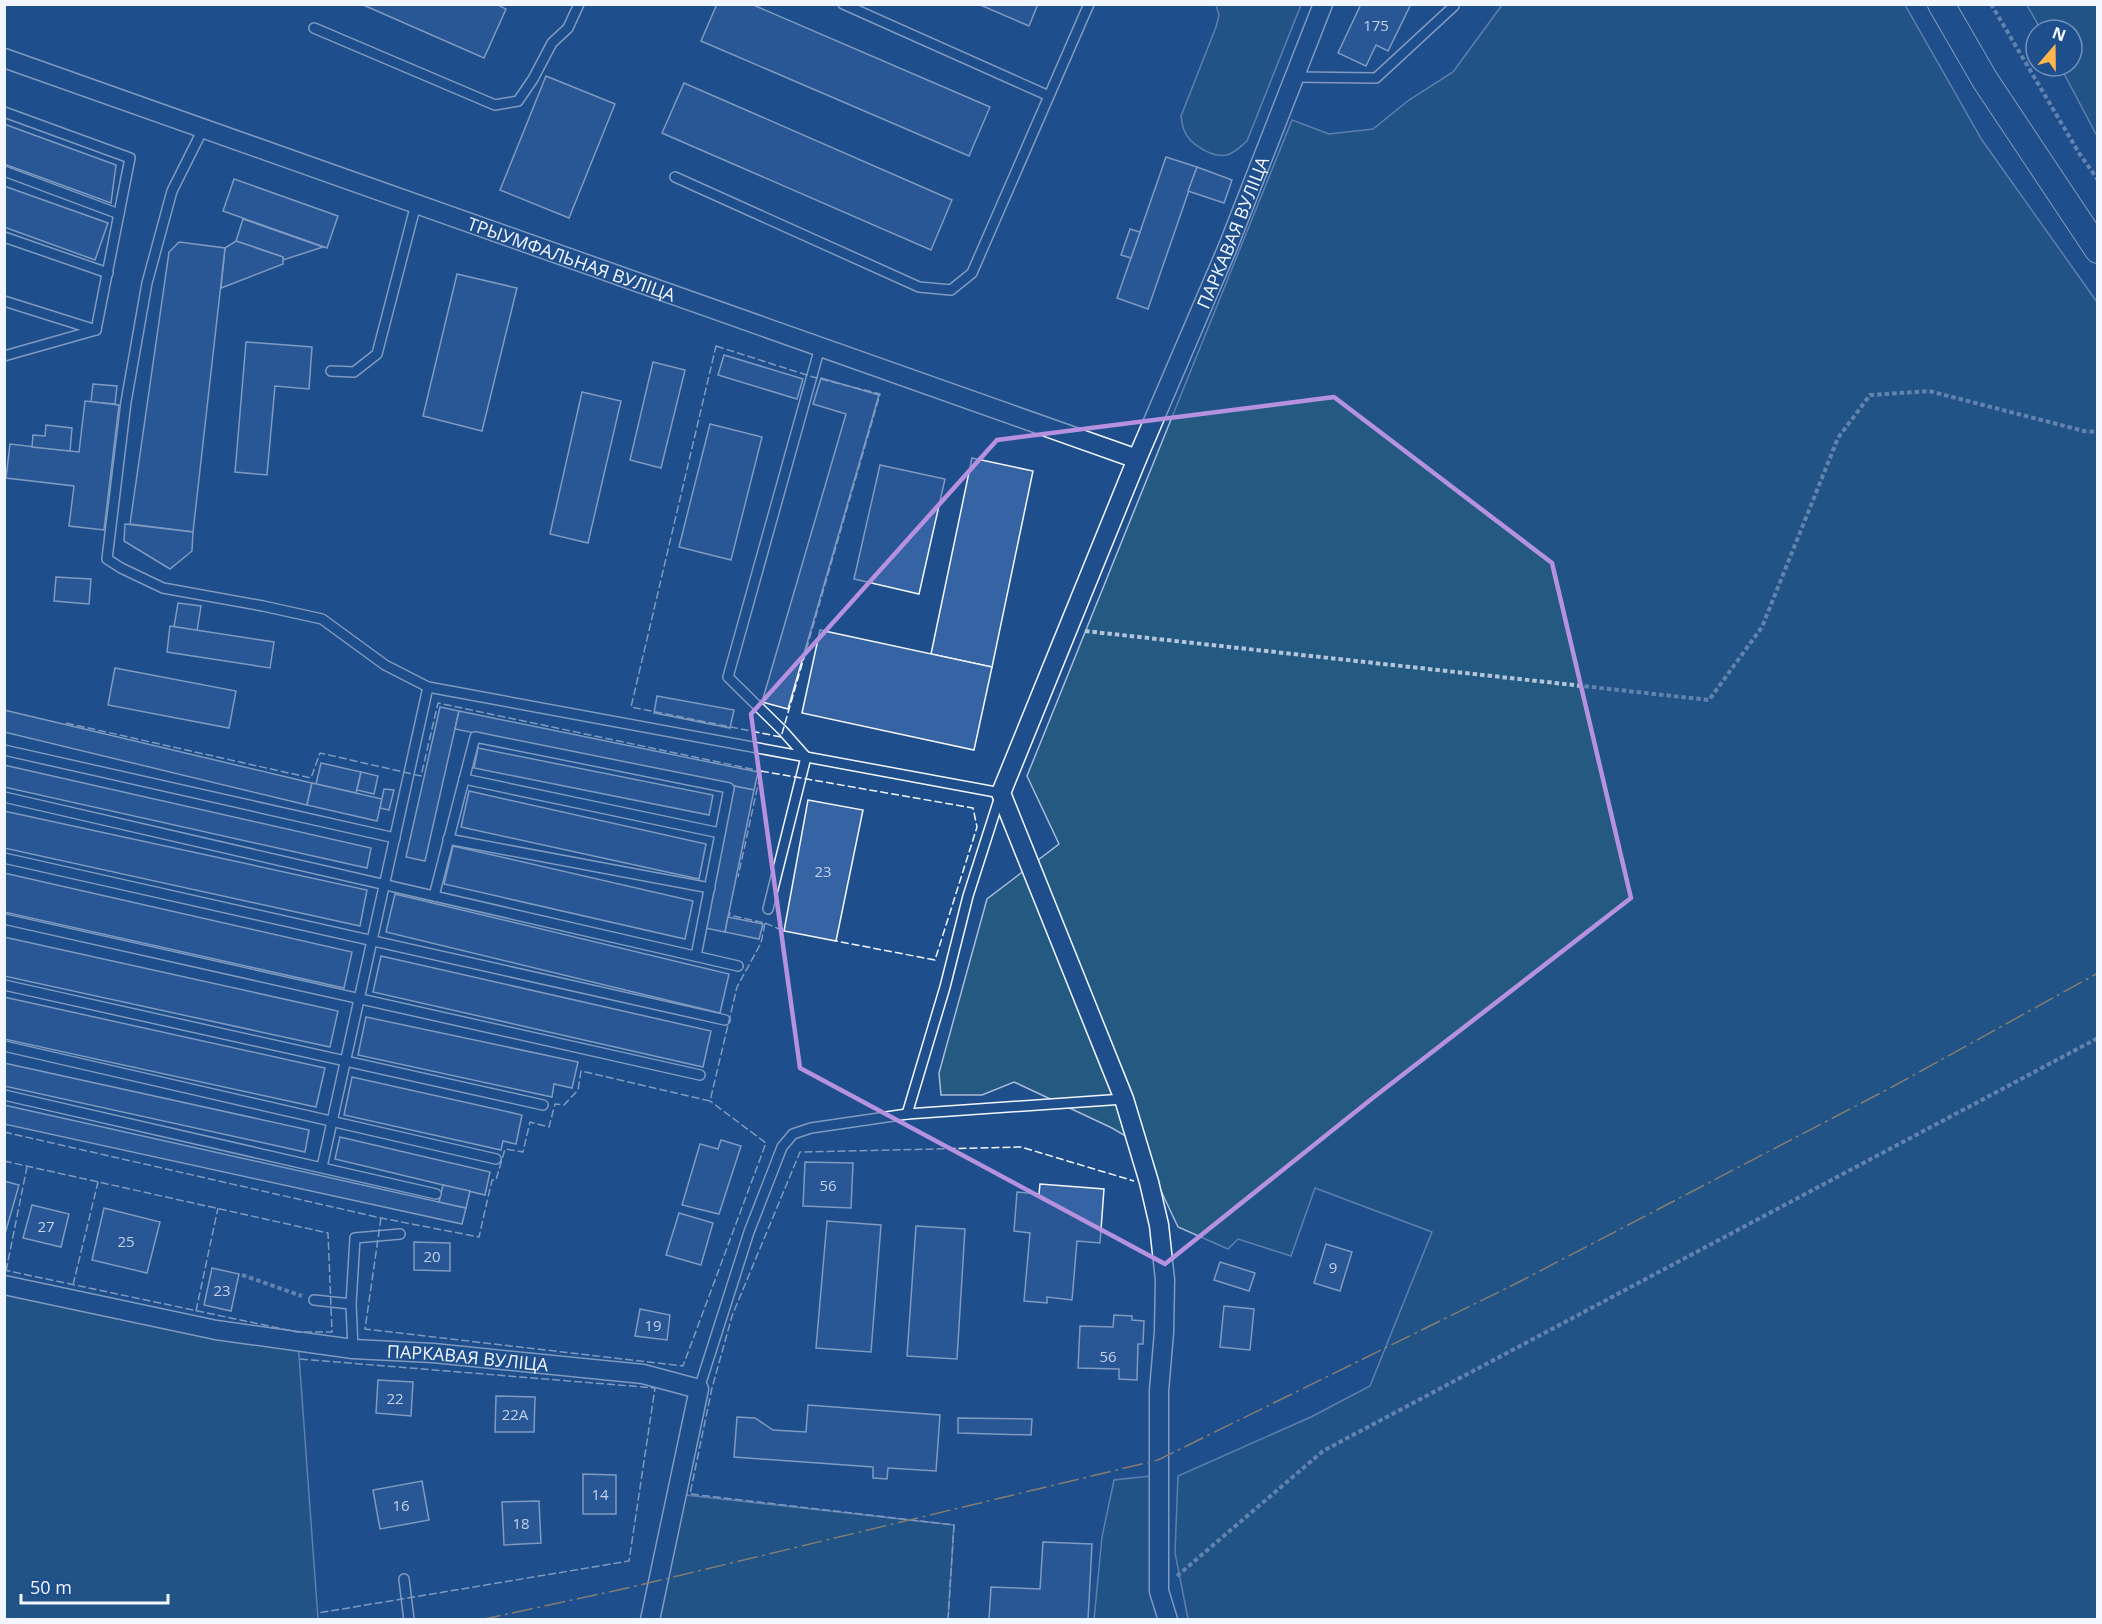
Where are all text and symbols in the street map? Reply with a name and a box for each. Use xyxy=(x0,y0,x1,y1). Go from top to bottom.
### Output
house number: 175 xyxy=(1363,15,1389,35)
north arrow xyxy=(2024,18,2084,78)
text: N xyxy=(2049,21,2069,46)
street label: ПАРКАВАЯ ВУЛІЦА xyxy=(1191,153,1274,312)
street label: ТРЫУМФАЛЬНАЯ ВУЛІЦА xyxy=(464,211,679,307)
house number: 23 xyxy=(814,861,832,881)
house number: 56 xyxy=(819,1175,837,1195)
house number: 27 xyxy=(37,1216,55,1236)
house number: 25 xyxy=(117,1231,135,1251)
house number: 20 xyxy=(423,1246,441,1266)
house number: 9 xyxy=(1329,1257,1337,1277)
house number: 23 xyxy=(213,1280,231,1300)
house number: 19 xyxy=(644,1315,662,1335)
street label: ПАРКАВАЯ ВУЛІЦА xyxy=(386,1339,550,1377)
house number: 56 xyxy=(1099,1346,1117,1366)
house number: 22 xyxy=(386,1388,404,1408)
house number: 22А xyxy=(502,1404,529,1424)
house number: 14 xyxy=(591,1484,609,1504)
house number: 16 xyxy=(392,1495,410,1515)
house number: 18 xyxy=(512,1513,530,1533)
scale bar xyxy=(21,1567,168,1605)
text: 50 m xyxy=(30,1575,72,1599)

